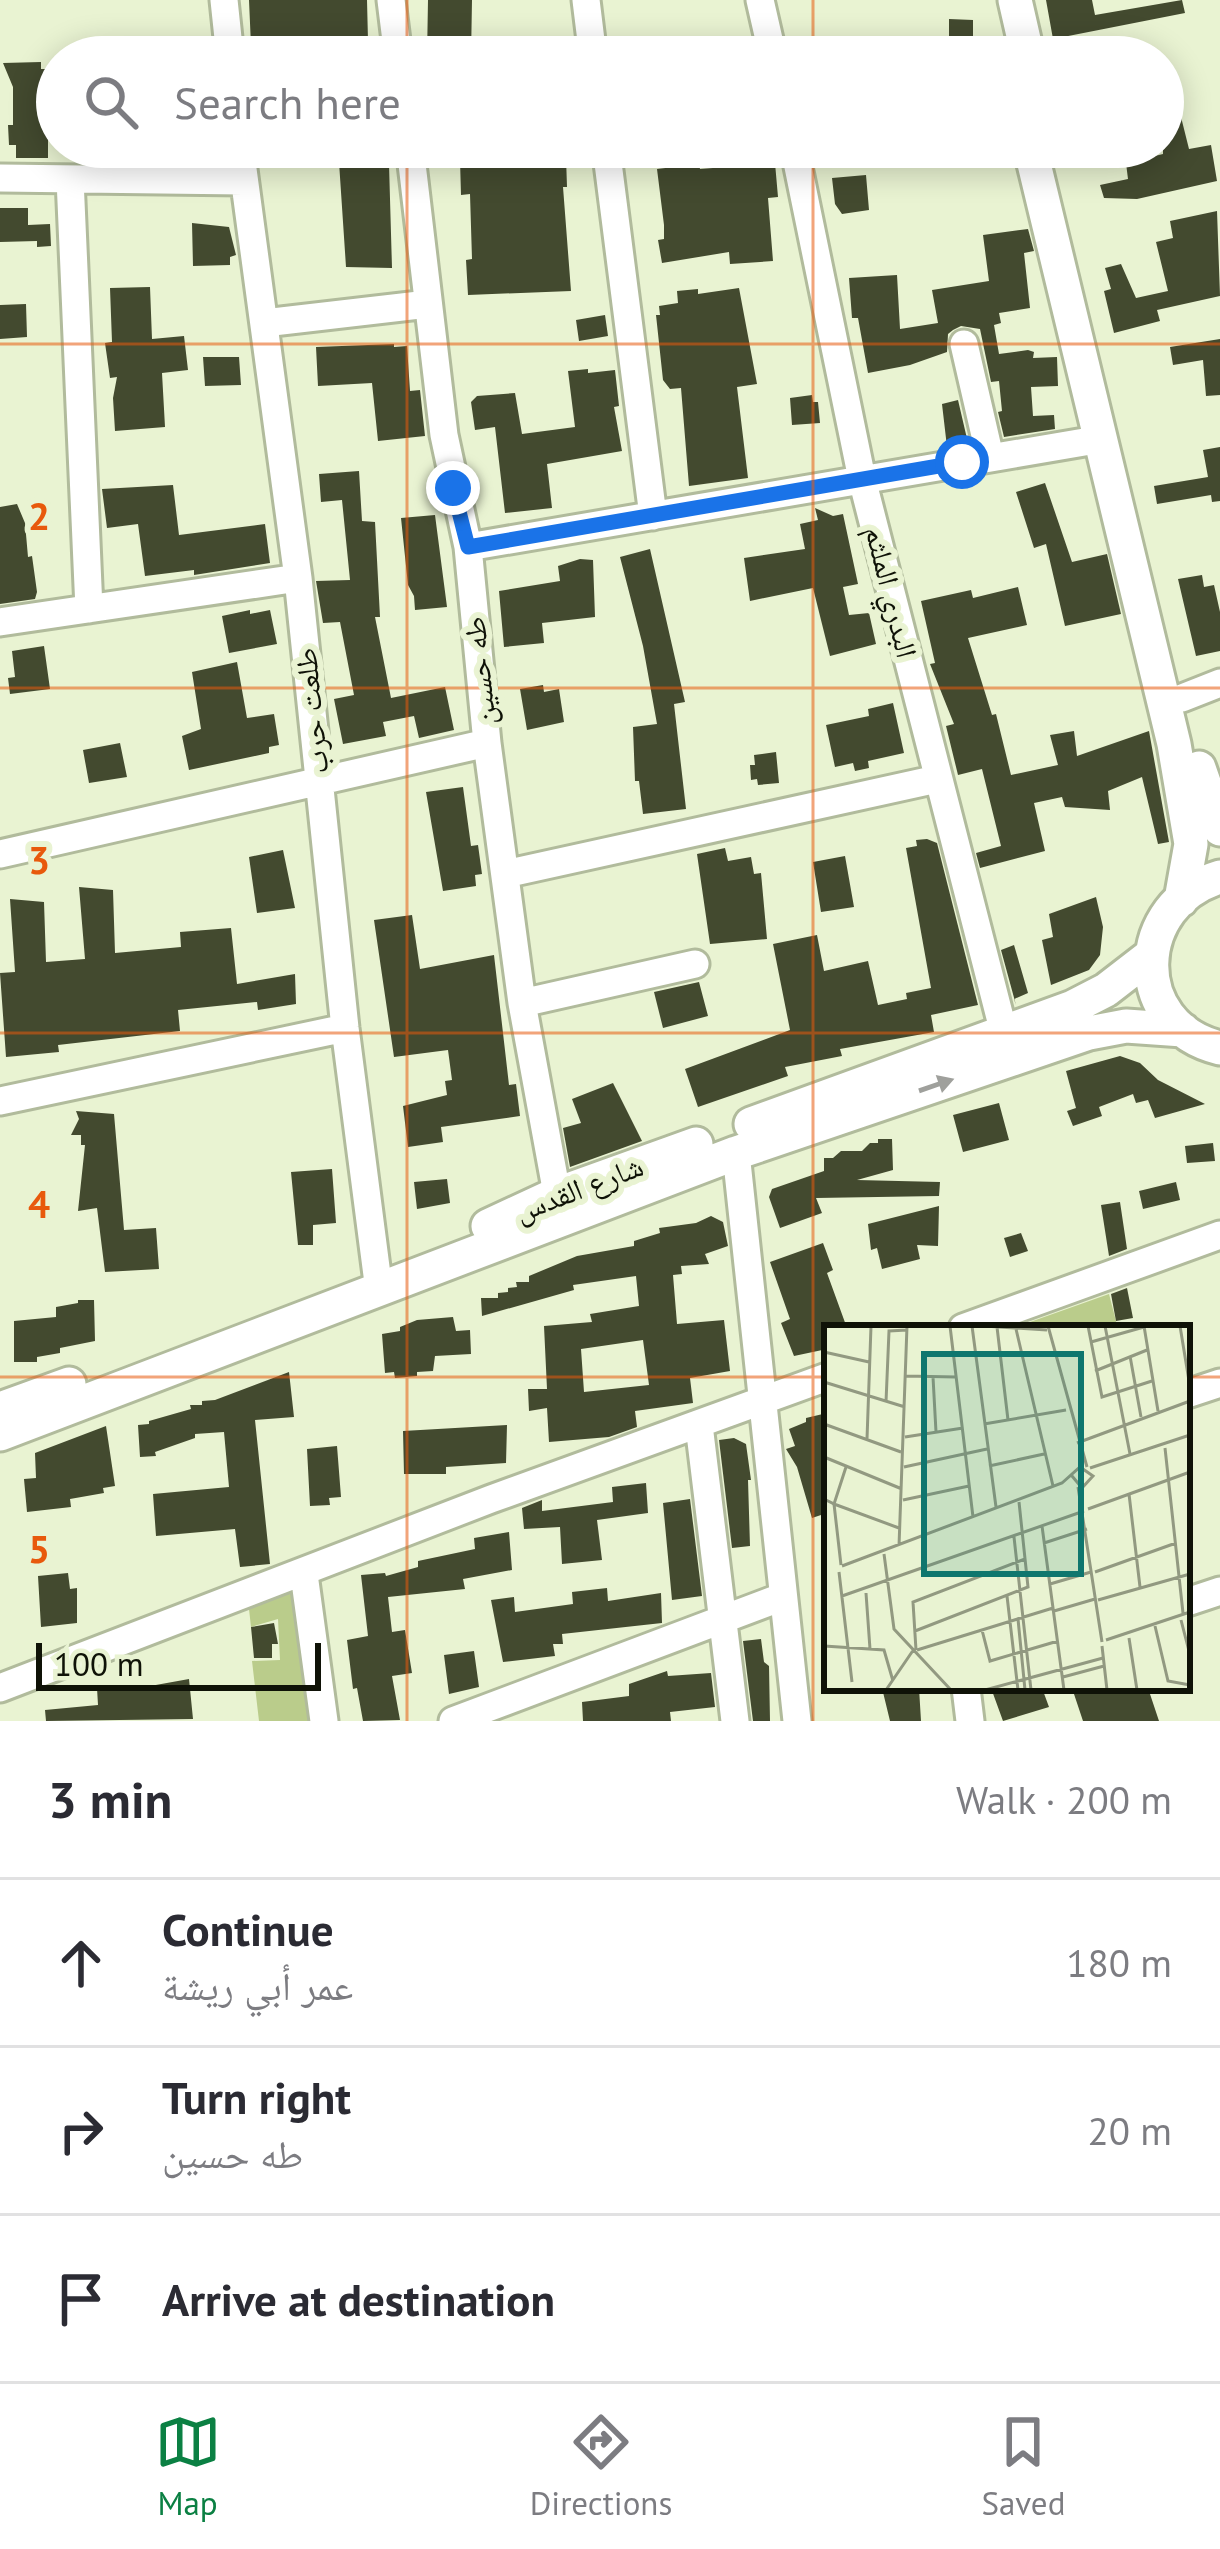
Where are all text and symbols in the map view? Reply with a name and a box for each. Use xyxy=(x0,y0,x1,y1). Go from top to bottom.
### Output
search box xyxy=(36,36,1184,168)
icon: search xyxy=(78,69,144,135)
text: Search here xyxy=(174,73,401,131)
route start xyxy=(935,435,989,489)
route end xyxy=(426,461,480,515)
text: 2 xyxy=(28,490,50,541)
street label: البدري الملثم xyxy=(852,522,928,663)
street label: طه حسين xyxy=(453,615,504,727)
street label: طلعت حرب xyxy=(285,646,337,776)
text: 3 xyxy=(28,834,50,885)
one-way arrow xyxy=(918,1075,954,1093)
street label: شارع القدس xyxy=(509,1145,649,1231)
text: 4 xyxy=(28,1178,50,1229)
inset map xyxy=(824,1325,1190,1691)
text: 5 xyxy=(28,1523,50,1574)
scale bar xyxy=(36,1637,321,1690)
text: 100 m xyxy=(54,1642,144,1685)
text: 3 min xyxy=(48,1766,172,1832)
text: Walk · 200 m xyxy=(956,1774,1172,1825)
text: Continue xyxy=(162,1900,334,1958)
icon: ahead xyxy=(48,1930,114,1996)
text: 180 m xyxy=(1066,1937,1172,1988)
text: عمر أبي ريشة xyxy=(162,1960,353,2011)
text: Turn right xyxy=(162,2068,351,2126)
icon: right xyxy=(48,2098,114,2164)
text: 20 m xyxy=(1087,2105,1172,2156)
text: طه حسين xyxy=(162,2128,303,2179)
icon: arrive xyxy=(48,2266,114,2332)
text: Arrive at destination xyxy=(162,2270,555,2328)
tab: Map xyxy=(155,2409,221,2524)
tab: Directions xyxy=(530,2409,672,2524)
tab: Saved xyxy=(981,2409,1065,2524)

